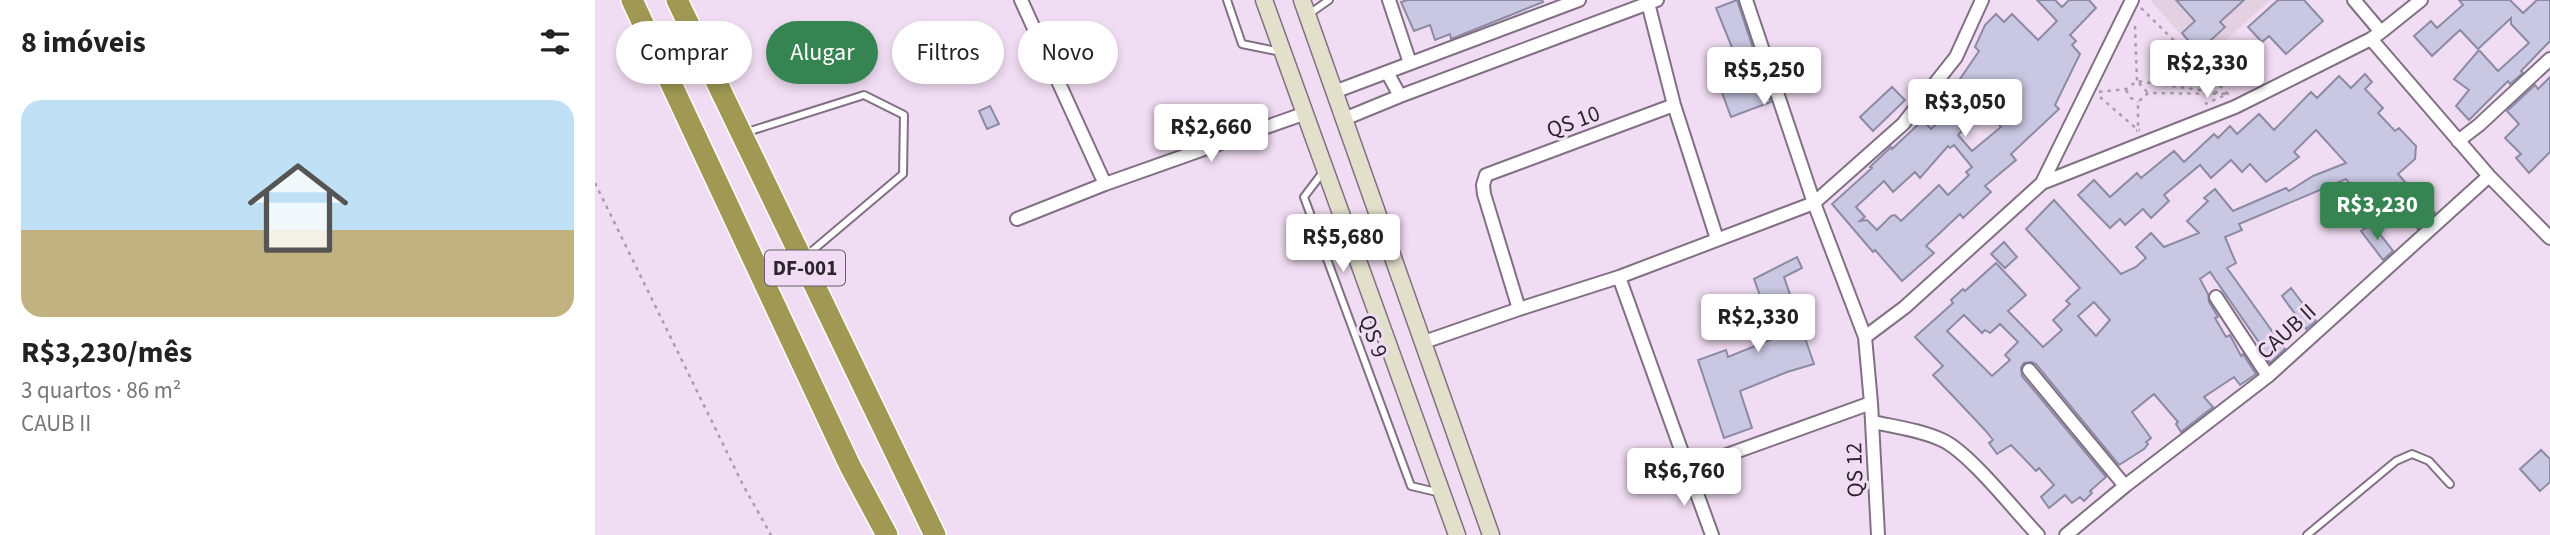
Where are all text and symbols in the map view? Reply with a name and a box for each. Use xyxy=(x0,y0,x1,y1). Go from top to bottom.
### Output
text: 8 imóveis xyxy=(21,21,146,64)
chip: Comprar xyxy=(616,21,752,84)
chip: Alugar xyxy=(766,21,878,84)
chip: Filtros xyxy=(892,21,1004,84)
chip: Novo xyxy=(1018,21,1118,84)
icon: filters xyxy=(536,23,574,61)
pin: R$2,330 xyxy=(2142,41,2272,100)
text: R$2,330 xyxy=(2166,46,2248,79)
pin: R$5,250 xyxy=(1699,48,1829,107)
text: R$5,250 xyxy=(1723,53,1805,86)
pin: R$3,050 xyxy=(1900,80,2030,139)
text: R$3,050 xyxy=(1924,85,2006,118)
street label: QS 10 xyxy=(1542,97,1605,146)
pin: R$2,660 xyxy=(1146,104,1276,164)
text: R$2,660 xyxy=(1170,110,1252,143)
icon: home xyxy=(235,145,361,271)
pin: R$3,230 xyxy=(2312,182,2442,242)
text: R$3,230 xyxy=(2336,188,2418,221)
pin: R$5,680 xyxy=(1278,215,1408,274)
text: R$5,680 xyxy=(1302,220,1384,253)
road number: DF-001 xyxy=(765,250,845,286)
pin: R$2,330 xyxy=(1693,294,1823,354)
street label: CAUB II xyxy=(2249,296,2324,367)
text: R$2,330 xyxy=(1717,300,1799,333)
street label: QS 9 xyxy=(1351,310,1396,362)
text: R$3,230/mês xyxy=(21,331,192,374)
text: 3 quartos · 86 m² xyxy=(21,374,181,407)
text: CAUB II xyxy=(21,407,91,440)
street label: QS 12 xyxy=(1837,442,1872,498)
pin: R$6,760 xyxy=(1619,448,1749,508)
text: R$6,760 xyxy=(1643,454,1725,487)

